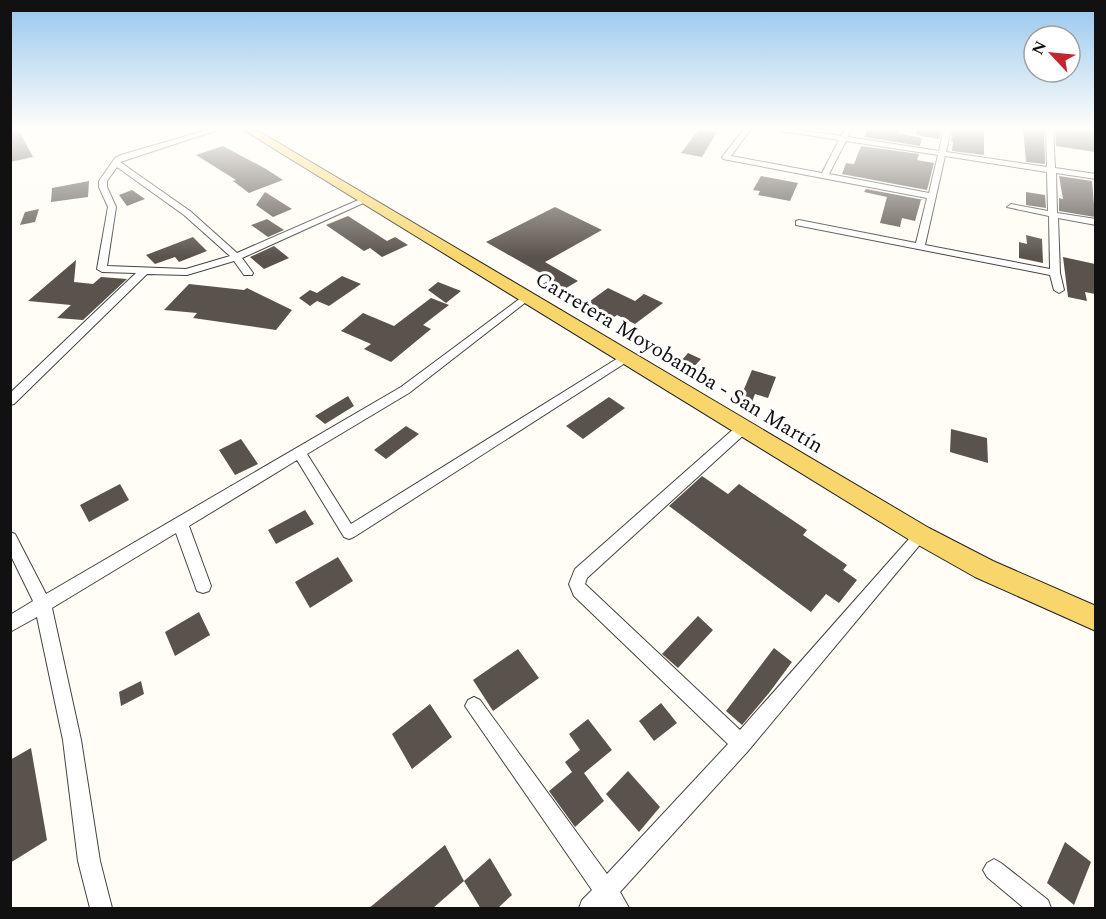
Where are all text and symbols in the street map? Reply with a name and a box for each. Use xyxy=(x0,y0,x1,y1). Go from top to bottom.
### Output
north arrow xyxy=(1022,24,1082,84)
text: N xyxy=(1026,37,1053,59)
street label: Carretera Moyobamba - San Martín xyxy=(529,264,829,462)

